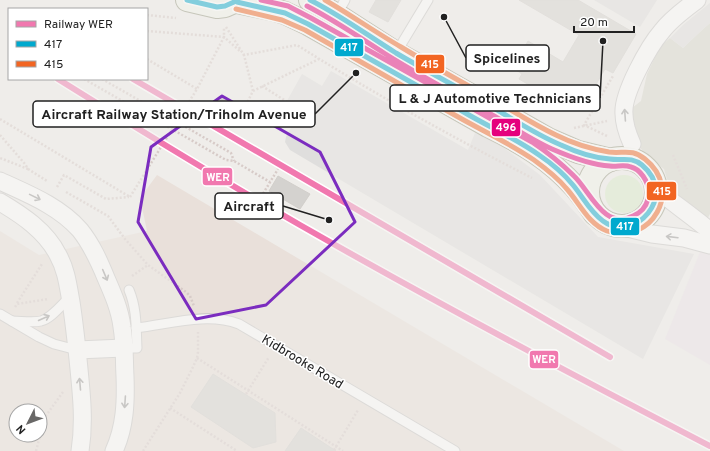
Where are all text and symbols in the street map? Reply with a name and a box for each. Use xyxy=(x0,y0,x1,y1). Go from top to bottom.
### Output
legend xyxy=(8,8,148,80)
scale bar xyxy=(574,8,634,34)
text: 20 m xyxy=(580,15,608,31)
text: Railway WER xyxy=(44,17,113,33)
text: 417 xyxy=(44,37,62,53)
line badge: 417 xyxy=(334,38,364,57)
text: 417 xyxy=(340,41,358,55)
callout: Spicelines xyxy=(466,45,549,71)
text: Spicelines xyxy=(474,51,541,68)
line badge: 415 xyxy=(415,54,445,74)
text: 415 xyxy=(44,57,63,73)
text: 415 xyxy=(421,58,439,72)
callout: L & J Automotive Technicians xyxy=(390,85,600,111)
text: L & J Automotive Technicians xyxy=(398,91,592,108)
callout: Aircraft Railway Station/Triholm Avenue xyxy=(33,101,315,127)
text: Aircraft Railway Station/Triholm Avenue xyxy=(41,107,307,124)
one-way arrow xyxy=(621,109,628,122)
line badge: 496 xyxy=(491,118,521,137)
text: 496 xyxy=(496,121,517,135)
line badge: WER xyxy=(202,167,233,186)
text: WER xyxy=(206,171,230,185)
line badge: 415 xyxy=(646,181,677,201)
text: 415 xyxy=(653,185,671,199)
callout: Aircraft xyxy=(215,193,283,219)
one-way arrow xyxy=(29,194,41,201)
text: Aircraft xyxy=(223,199,275,216)
line badge: 417 xyxy=(610,217,640,236)
text: 417 xyxy=(616,220,634,234)
one-way arrow xyxy=(666,233,679,240)
one-way arrow xyxy=(101,269,109,281)
one-way arrow xyxy=(38,314,50,322)
street label: Kidbrooke Road xyxy=(258,332,346,393)
line badge: WER xyxy=(529,350,559,369)
text: WER xyxy=(532,353,556,367)
one-way arrow xyxy=(77,378,84,391)
one-way arrow xyxy=(121,395,128,408)
north arrow xyxy=(8,403,48,443)
text: N xyxy=(13,421,29,437)

